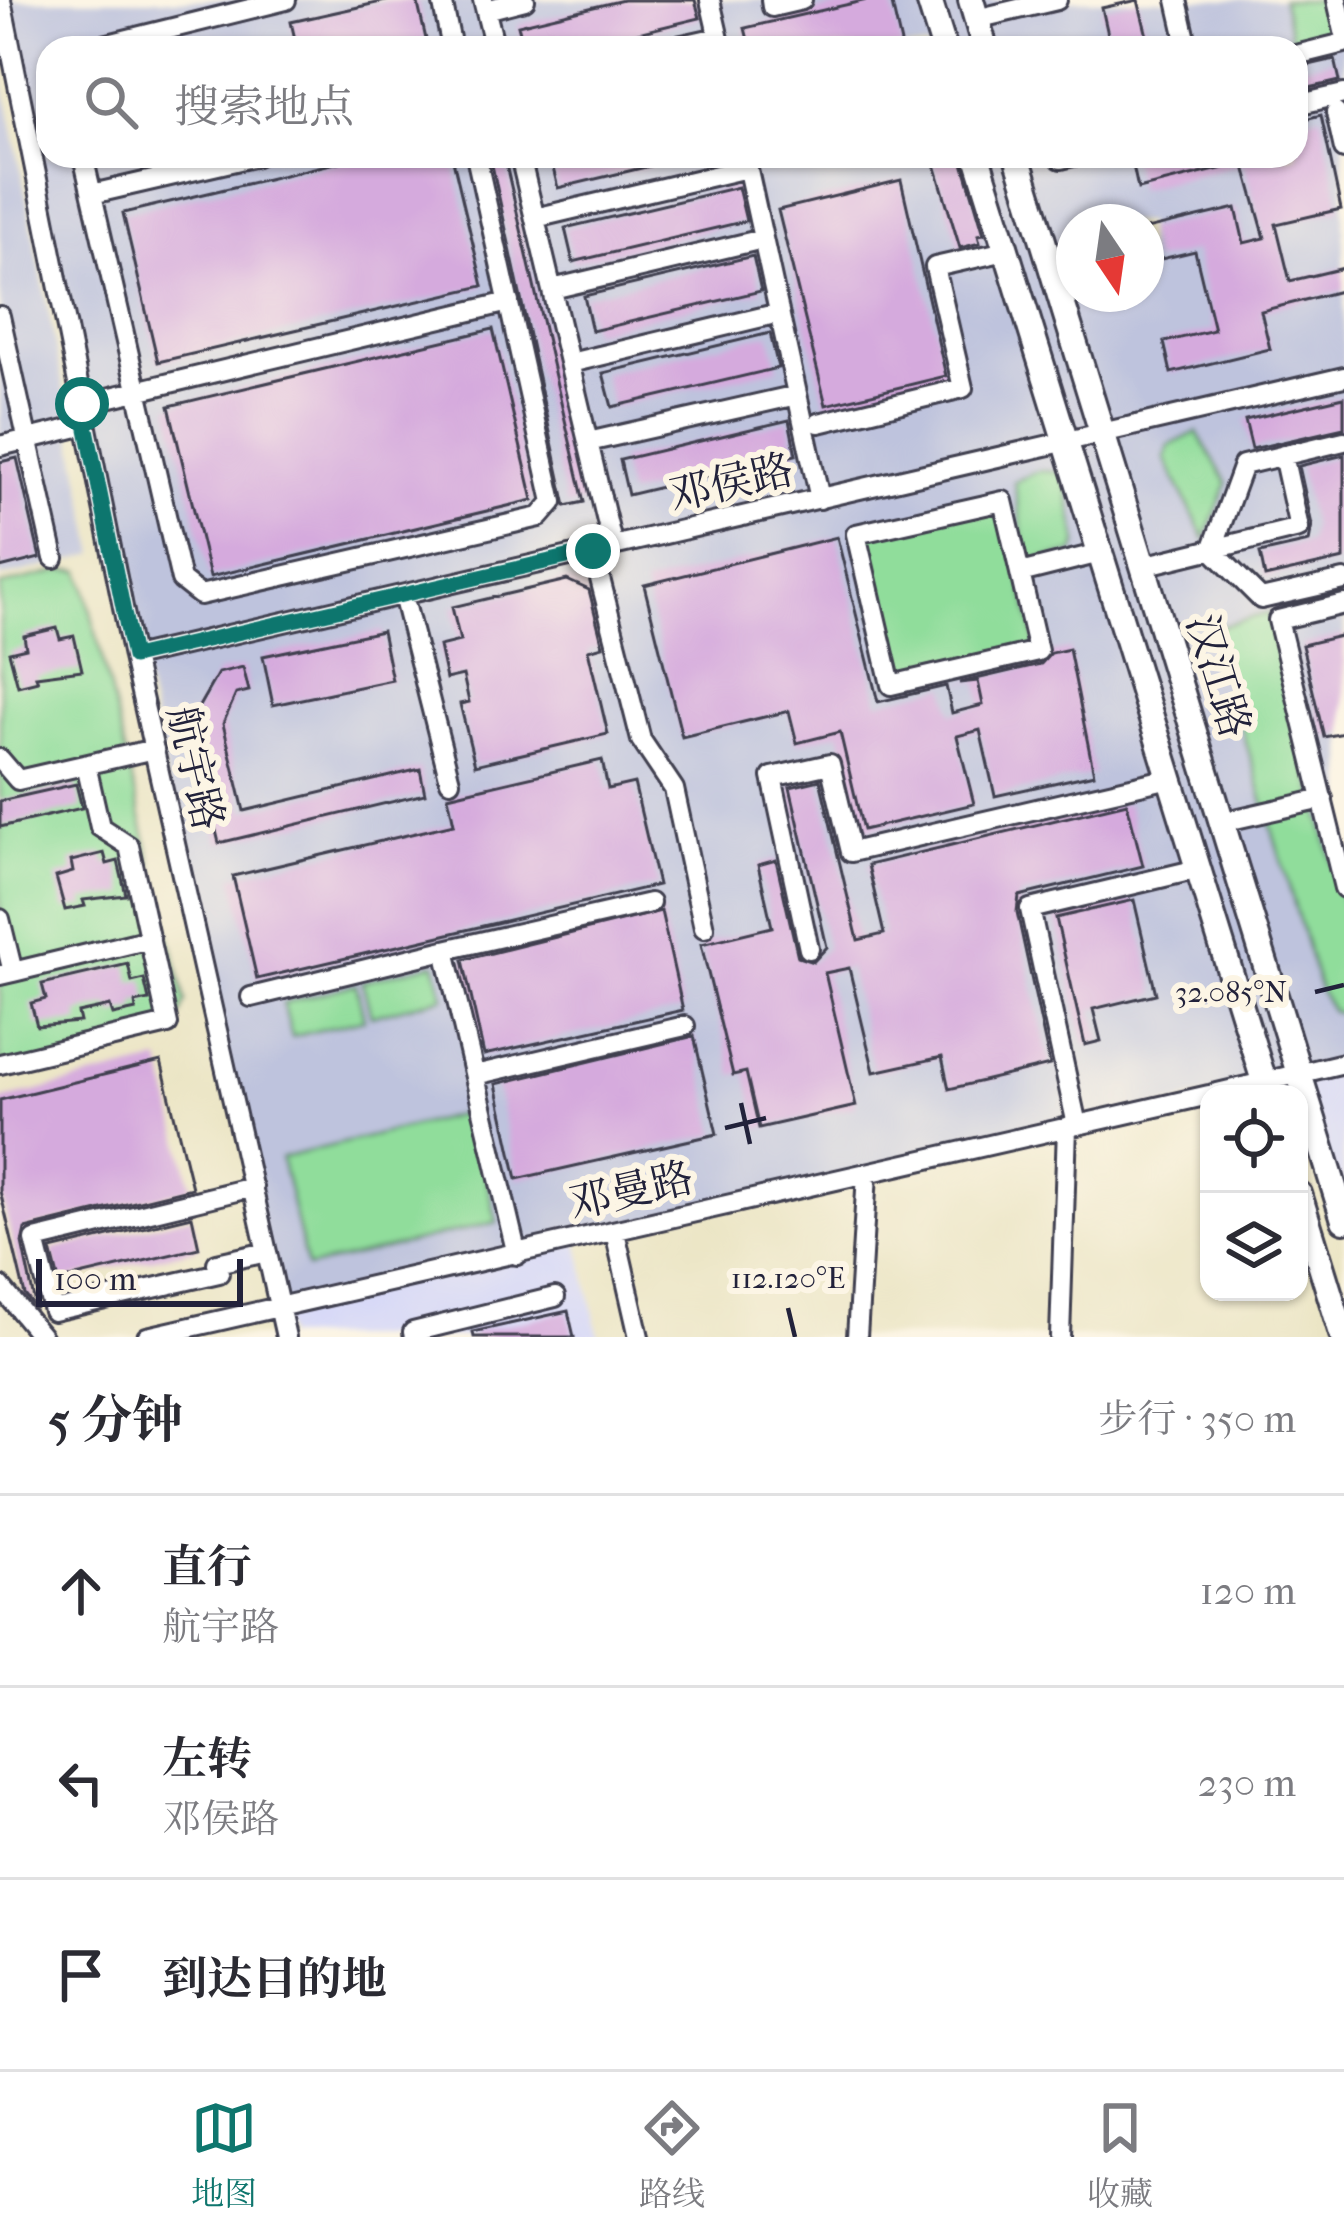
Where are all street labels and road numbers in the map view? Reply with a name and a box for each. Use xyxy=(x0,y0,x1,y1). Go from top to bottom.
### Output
street label: 邓侯路 xyxy=(664,445,798,521)
street label: 汉江路 xyxy=(1176,609,1260,743)
street label: 航宇路 xyxy=(157,701,233,835)
street label: 邓曼路 xyxy=(564,1153,698,1229)

